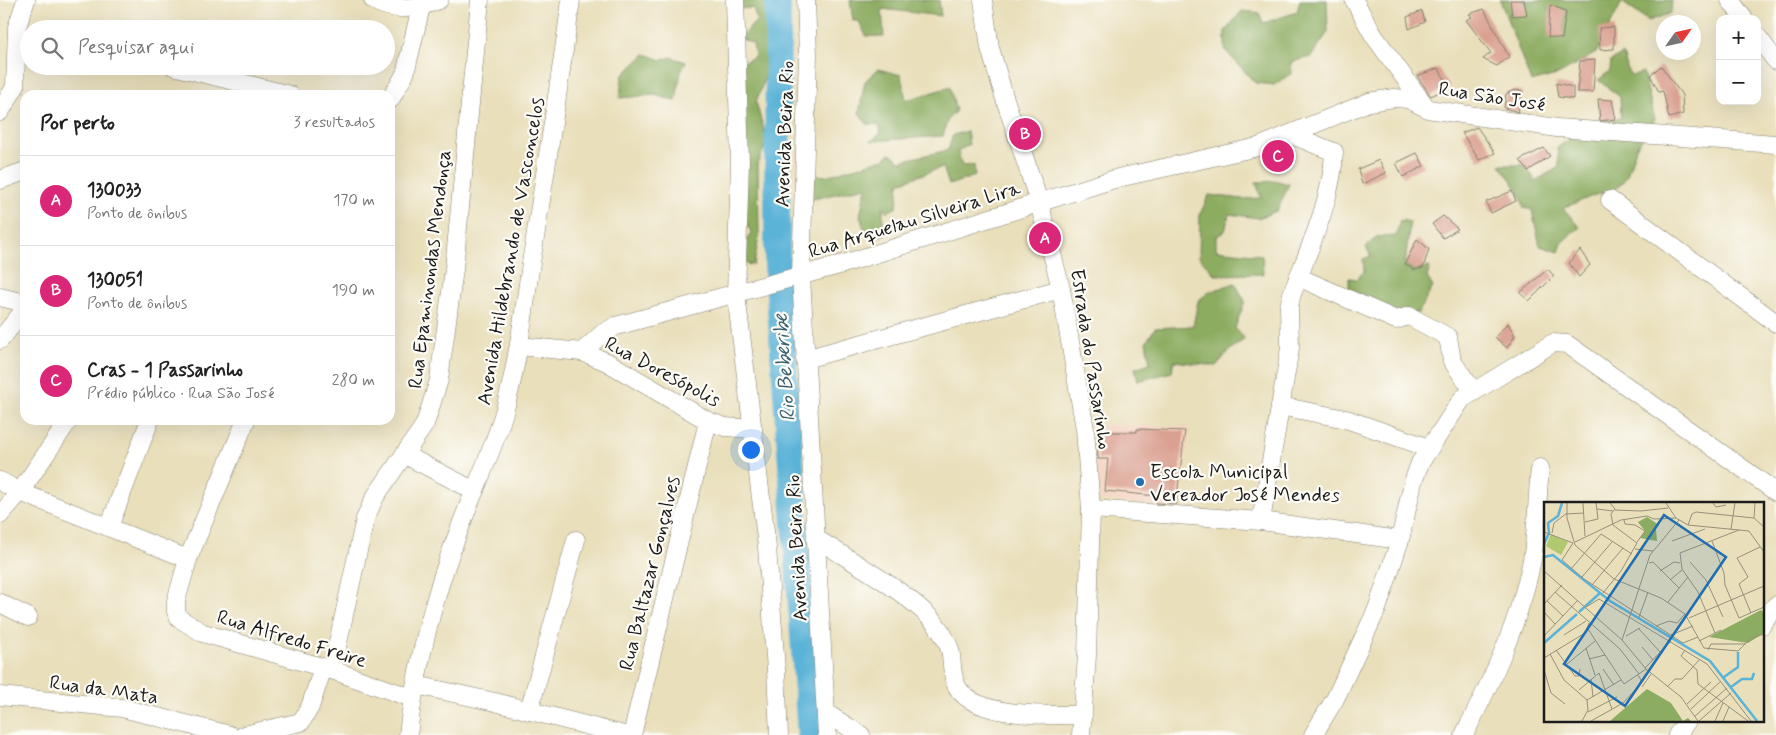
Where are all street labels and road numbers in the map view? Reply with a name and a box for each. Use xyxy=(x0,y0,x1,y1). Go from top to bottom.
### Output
street label: Avenida Beira Rio xyxy=(769,60,802,208)
street label: Rua São José xyxy=(1436,76,1547,119)
street label: Avenida Hildebrando de Vasconcelos xyxy=(471,95,552,407)
street label: Rua Epaminondas Mendonça xyxy=(402,148,459,390)
street label: Rua Arquelau Silveira Lira xyxy=(805,175,1025,266)
street label: Estrada do Passarinho xyxy=(1063,267,1118,451)
street label: Rua Doresópolis xyxy=(600,330,725,414)
street label: Rua Baltazar Gonçalves xyxy=(613,473,688,673)
street label: Avenida Beira Rio xyxy=(780,474,815,622)
street label: Rua Alfredo Freire xyxy=(214,604,370,675)
street label: Rua da Mata xyxy=(48,670,160,711)

